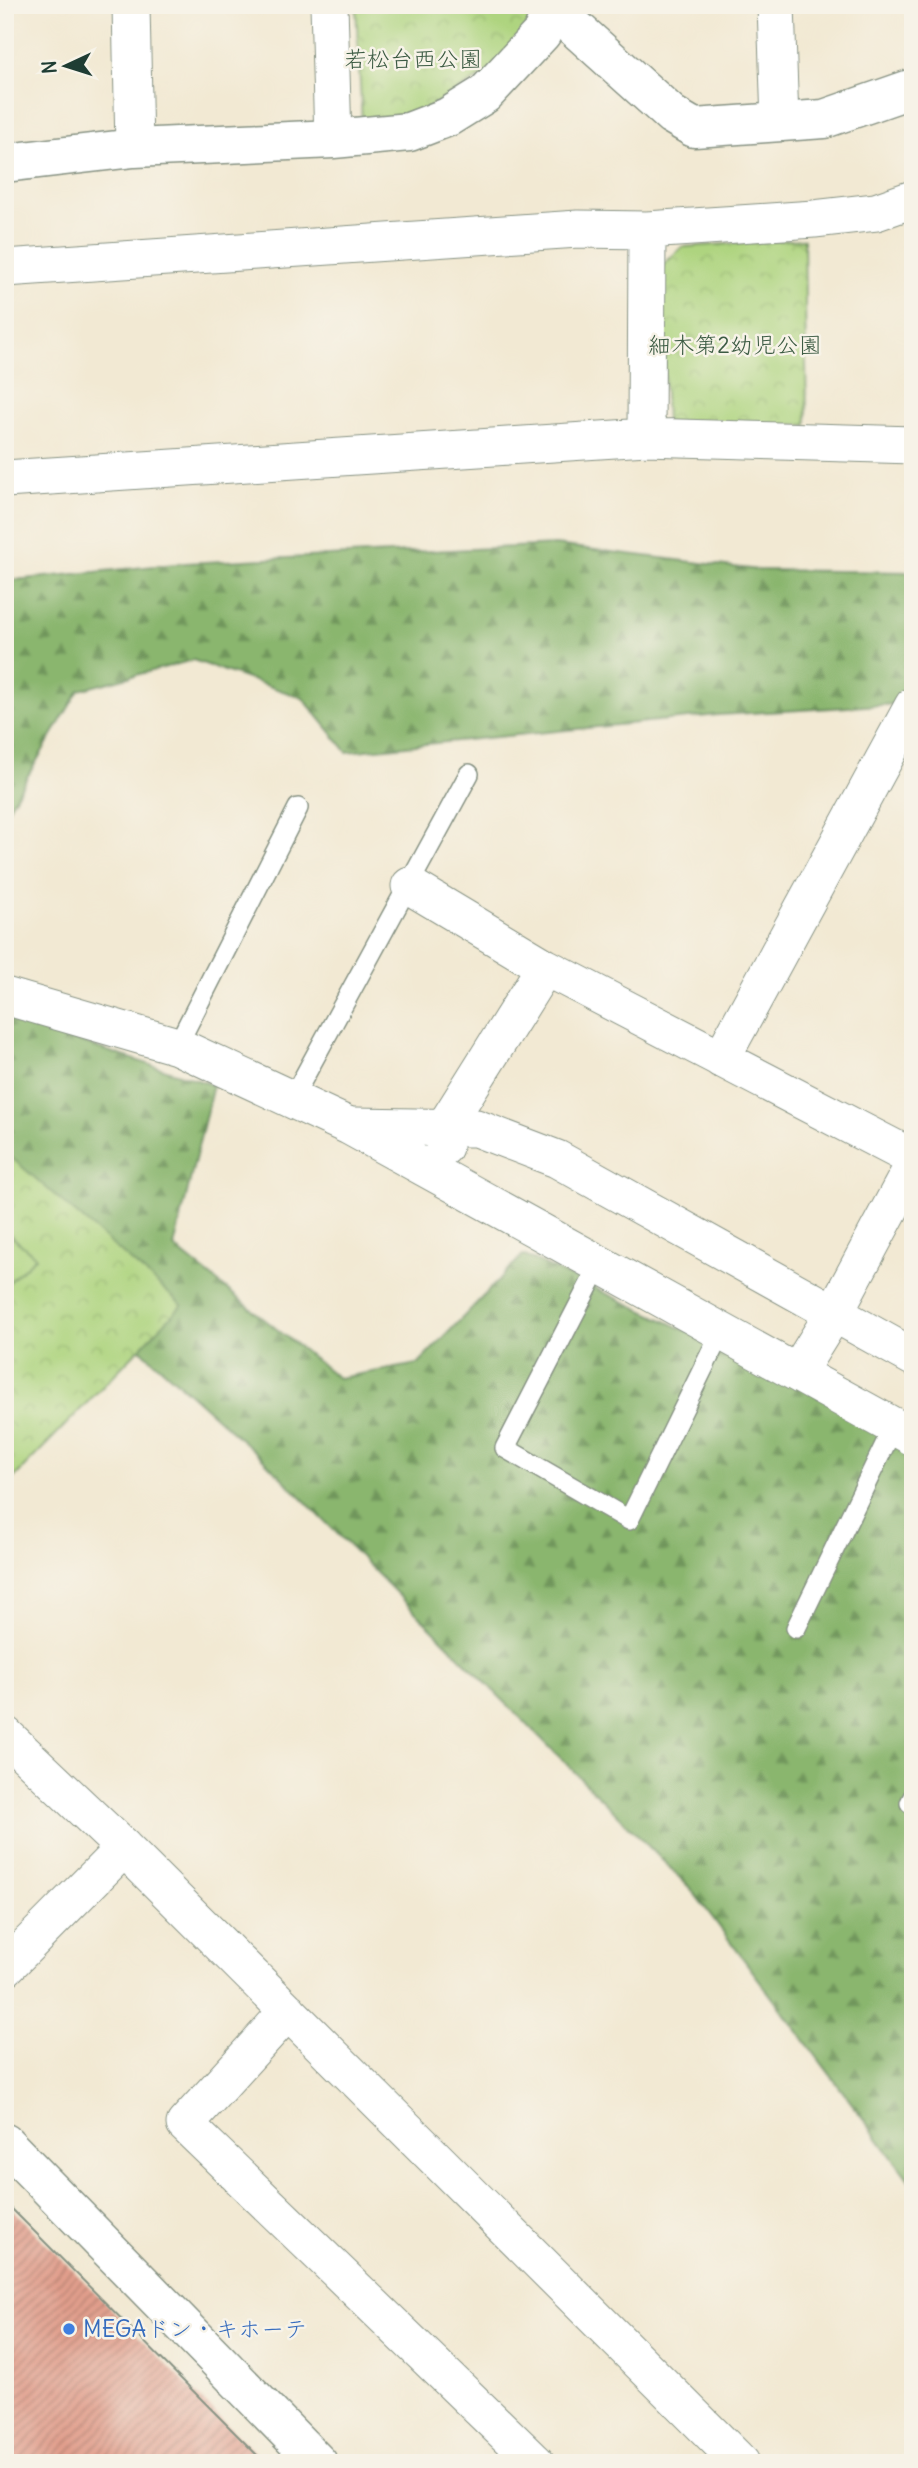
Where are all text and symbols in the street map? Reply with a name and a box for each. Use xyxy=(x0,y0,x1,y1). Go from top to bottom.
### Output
north arrow xyxy=(32,32,102,102)
park label: 若松台西公園 xyxy=(344,44,482,73)
text: N xyxy=(37,60,61,75)
park label: 細木第2幼児公園 xyxy=(648,330,822,359)
place label: MEGAドン・キホーテ xyxy=(83,2314,307,2343)
marker: MEGAドン・キホーテ xyxy=(61,2321,77,2337)

